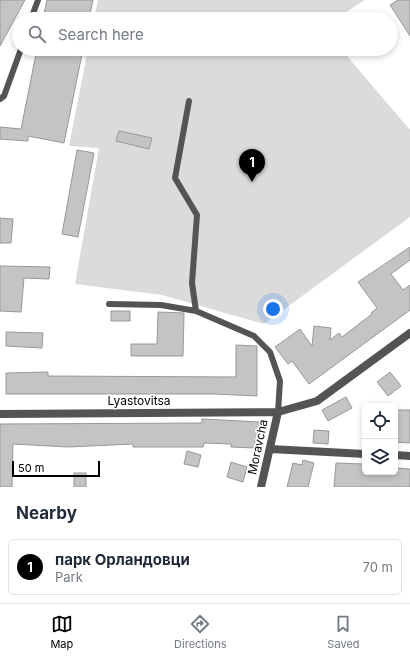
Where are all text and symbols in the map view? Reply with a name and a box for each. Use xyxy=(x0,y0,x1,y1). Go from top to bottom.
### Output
search box xyxy=(12,12,398,56)
icon: search xyxy=(26,23,48,45)
text: Search here xyxy=(58,25,144,44)
pin: 1 xyxy=(239,149,265,182)
your location xyxy=(263,299,283,319)
street label: Lyastovitsa xyxy=(107,393,171,408)
map controls xyxy=(362,403,398,475)
button: locate xyxy=(362,403,398,439)
street label: Moravcha xyxy=(244,418,271,476)
button: layers xyxy=(362,439,398,475)
scale bar xyxy=(12,459,100,478)
text: 50 m xyxy=(18,461,44,475)
text: Nearby xyxy=(16,503,77,523)
text: парк Орландовци xyxy=(55,550,190,569)
text: 1 xyxy=(27,559,33,575)
text: 70 m xyxy=(363,559,393,575)
text: Park xyxy=(55,569,83,585)
tab: Map xyxy=(50,613,73,651)
tab: Directions xyxy=(174,613,227,651)
tab: Saved xyxy=(327,613,360,651)

